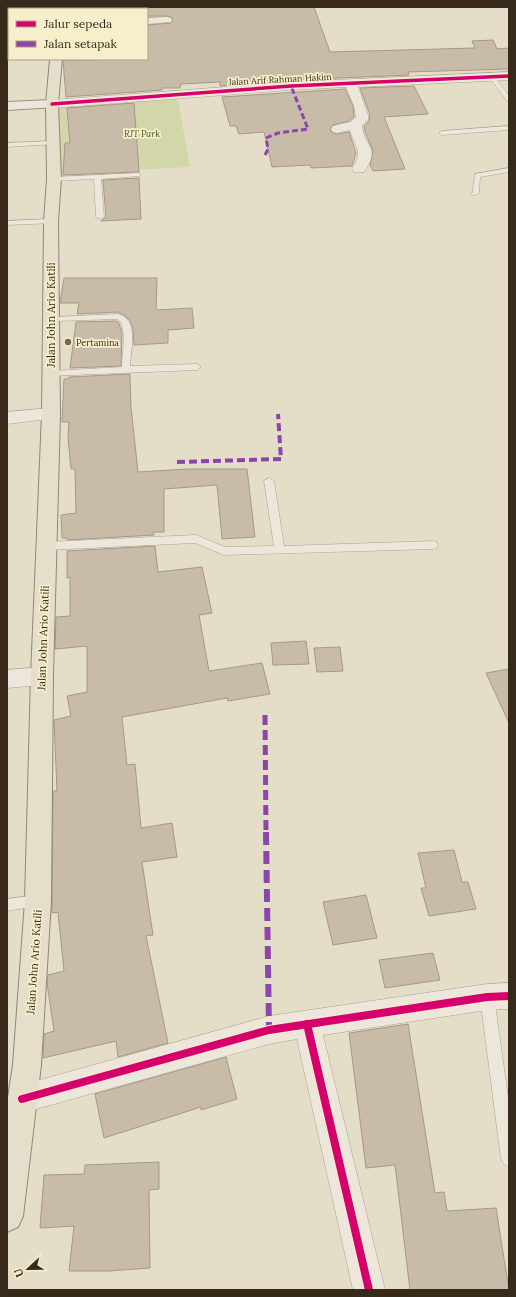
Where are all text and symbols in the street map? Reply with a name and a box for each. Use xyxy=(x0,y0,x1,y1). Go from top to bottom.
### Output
legend xyxy=(8,8,148,60)
text: Jalur sepeda xyxy=(43,16,112,31)
text: Jalan setapak xyxy=(43,36,118,51)
street label: Jalan Arif Rahman Hakim xyxy=(227,71,332,87)
park label: RJT Park xyxy=(124,128,160,139)
street label: Jalan John Ario Katili xyxy=(44,262,58,369)
marker: Pertamina xyxy=(63,337,73,347)
place label: Pertamina xyxy=(76,337,119,348)
street label: Jalan John Ario Katili xyxy=(34,585,52,692)
street label: Jalan John Ario Katili xyxy=(23,909,45,1016)
north arrow xyxy=(8,1249,48,1289)
text: U xyxy=(10,1266,27,1279)

